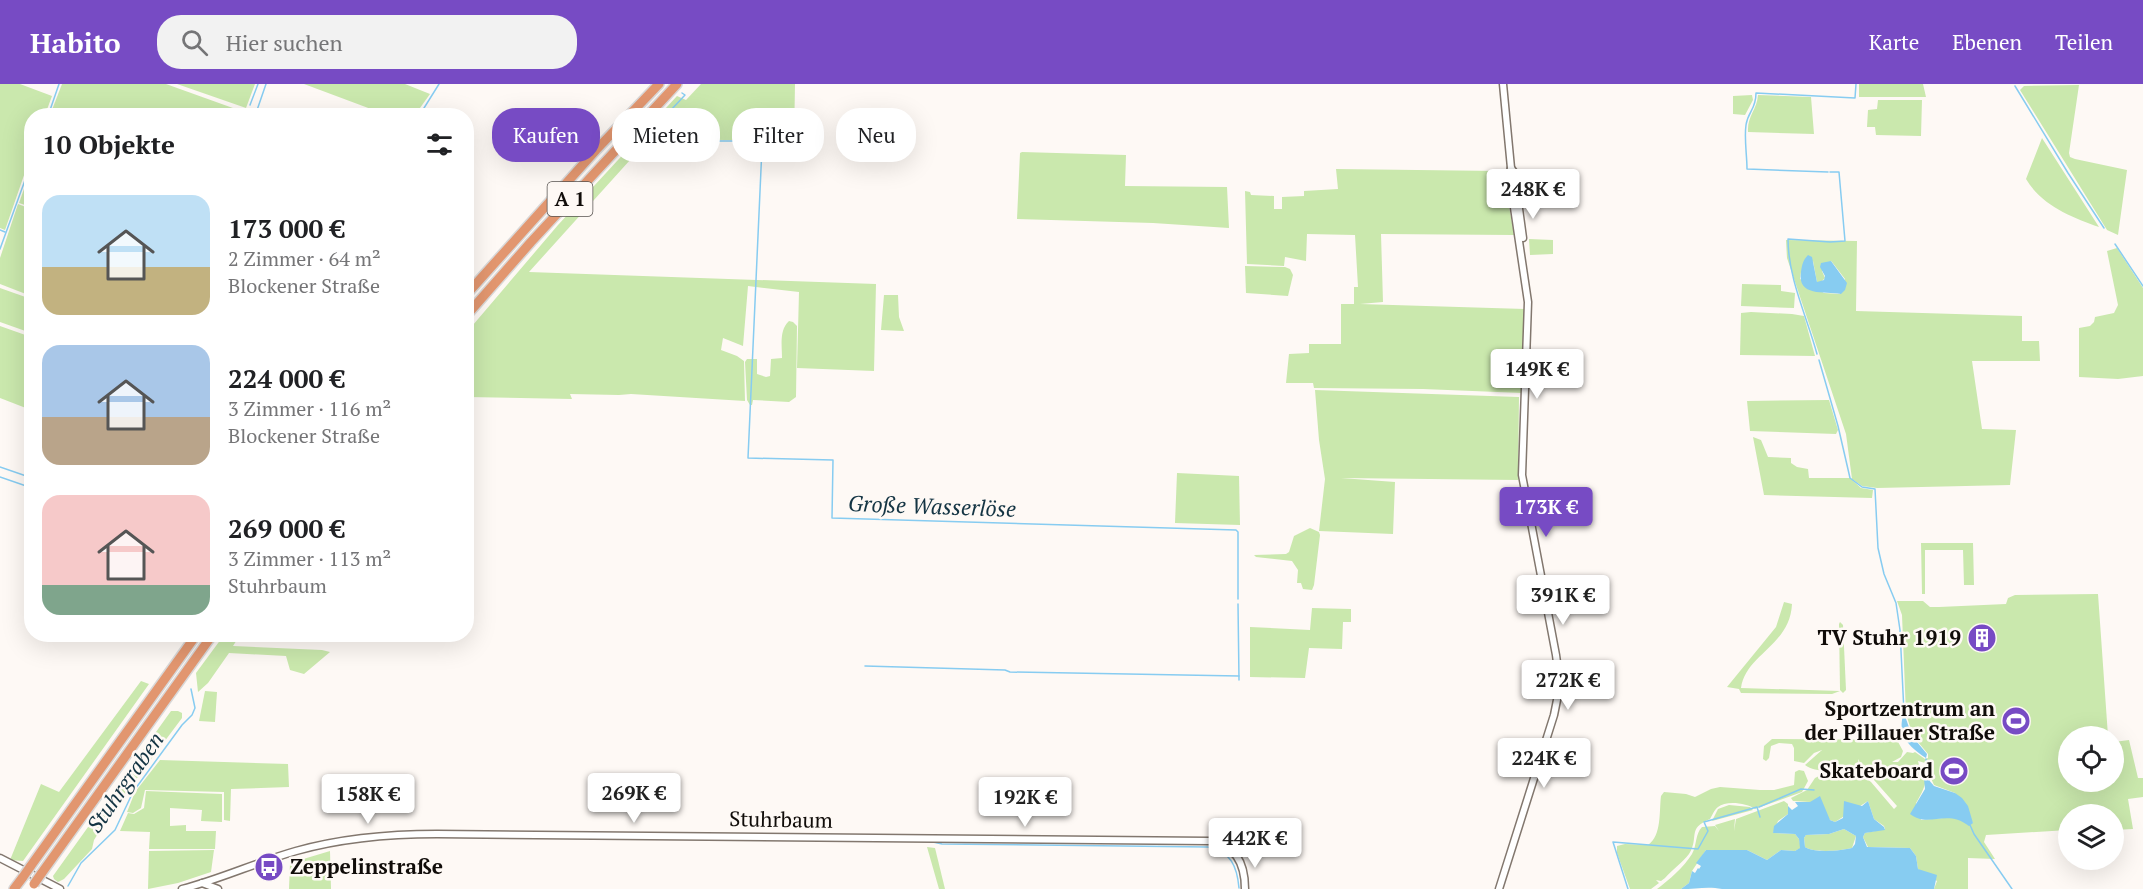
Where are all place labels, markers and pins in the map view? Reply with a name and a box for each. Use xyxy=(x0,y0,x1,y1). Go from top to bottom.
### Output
pin: 248K € xyxy=(1484,169,1582,220)
pin: 149K € xyxy=(1488,349,1586,400)
pin: 173K € xyxy=(1497,487,1595,538)
pin: 391K € xyxy=(1514,575,1612,626)
building icon: TV Stuhr 1919 xyxy=(1966,622,1998,654)
place label: TV Stuhr 1919 xyxy=(1817,623,1961,651)
pin: 272K € xyxy=(1519,660,1617,711)
place label: Sportzentrum an der Pillauer Straße xyxy=(1804,694,1995,746)
sports icon: Sportzentrum an der Pillauer Straße xyxy=(2000,705,2032,737)
pin: 224K € xyxy=(1495,738,1593,789)
sports icon: Skateboard xyxy=(1938,755,1970,787)
place label: Skateboard xyxy=(1820,756,1933,784)
pin: 269K € xyxy=(585,773,683,824)
pin: 158K € xyxy=(319,774,417,825)
pin: 192K € xyxy=(976,777,1074,828)
pin: 442K € xyxy=(1206,818,1304,869)
bus stop icon: Zeppelinstraße xyxy=(253,851,285,883)
place label: Zeppelinstraße xyxy=(290,852,443,880)

